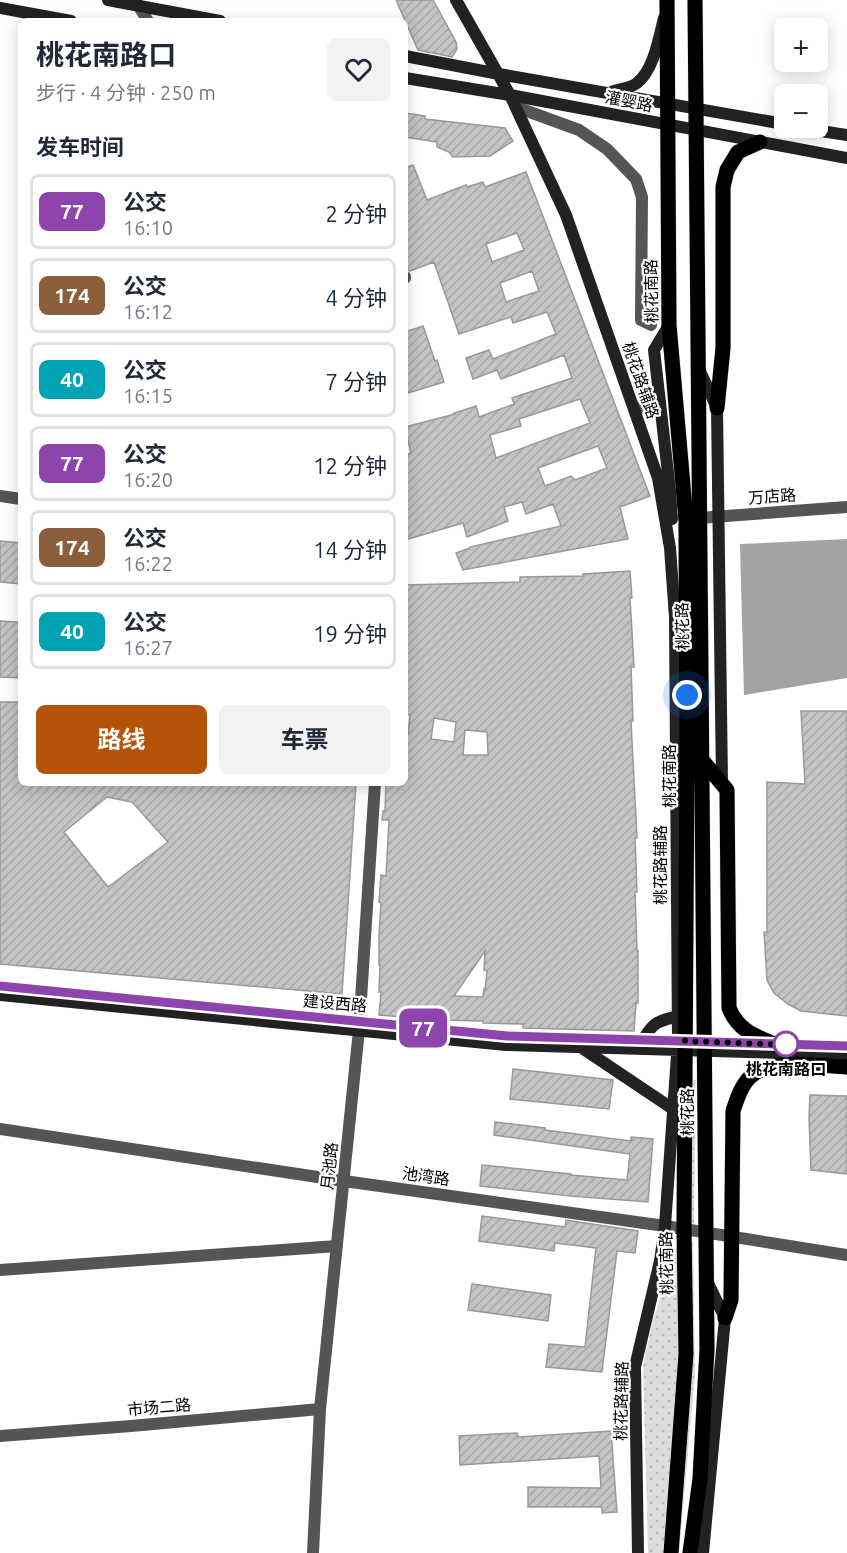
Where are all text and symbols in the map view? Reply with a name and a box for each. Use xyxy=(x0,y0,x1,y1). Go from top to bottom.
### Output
map controls xyxy=(774,18,828,138)
button: + xyxy=(774,18,828,72)
button: heart xyxy=(327,38,390,101)
text: 桃花南路口 xyxy=(36,39,176,70)
text: 步行 · 4 分钟 · 250 m xyxy=(36,81,216,104)
button: − xyxy=(774,84,828,138)
street label: 灌婴路 xyxy=(604,88,654,114)
text: 发车时间 xyxy=(36,134,124,159)
text: 公交 xyxy=(123,189,167,214)
text: 77 xyxy=(60,199,84,223)
text: 2 分钟 xyxy=(326,201,387,226)
text: 16:10 xyxy=(123,216,173,239)
street label: 桃花南路 xyxy=(641,259,661,323)
text: 公交 xyxy=(123,273,167,298)
text: 174 xyxy=(54,283,90,307)
text: 4 分钟 xyxy=(326,285,387,310)
text: 16:12 xyxy=(123,300,173,323)
street label: 桃花路辅路 xyxy=(619,339,663,421)
text: 公交 xyxy=(123,357,167,382)
text: 40 xyxy=(60,367,84,391)
text: 7 分钟 xyxy=(326,369,387,394)
text: 16:15 xyxy=(123,384,173,407)
text: 公交 xyxy=(123,441,167,466)
text: 77 xyxy=(60,451,84,475)
text: 12 分钟 xyxy=(313,453,387,478)
text: 16:20 xyxy=(123,468,173,491)
street label: 万店路 xyxy=(747,485,797,507)
text: 公交 xyxy=(123,525,167,550)
text: 174 xyxy=(54,535,90,559)
text: 14 分钟 xyxy=(313,537,387,562)
text: 16:22 xyxy=(123,552,173,575)
street label: 桃花路 xyxy=(673,602,691,650)
text: 公交 xyxy=(123,609,167,634)
text: 40 xyxy=(60,619,84,643)
text: 19 分钟 xyxy=(313,621,387,646)
text: 16:27 xyxy=(123,636,173,659)
your location xyxy=(672,680,702,710)
button: 路线 xyxy=(36,705,207,774)
button: 车票 xyxy=(219,705,390,774)
street label: 桃花南路 xyxy=(660,744,678,808)
street label: 桃花路辅路 xyxy=(651,825,669,905)
street label: 建设西路 xyxy=(302,991,368,1015)
line badge: 77 xyxy=(396,1008,450,1048)
text: 77 xyxy=(411,1016,435,1040)
marker: 桃花南路口 xyxy=(773,1031,799,1057)
place label: 桃花南路口 xyxy=(746,1060,826,1078)
street label: 桃花路 xyxy=(678,1088,696,1136)
street label: 月池路 xyxy=(318,1141,340,1191)
street label: 池湾路 xyxy=(401,1164,451,1188)
street label: 桃花南路 xyxy=(656,1231,676,1295)
street label: 桃花路辅路 xyxy=(611,1361,631,1441)
street label: 市场二路 xyxy=(126,1395,192,1419)

